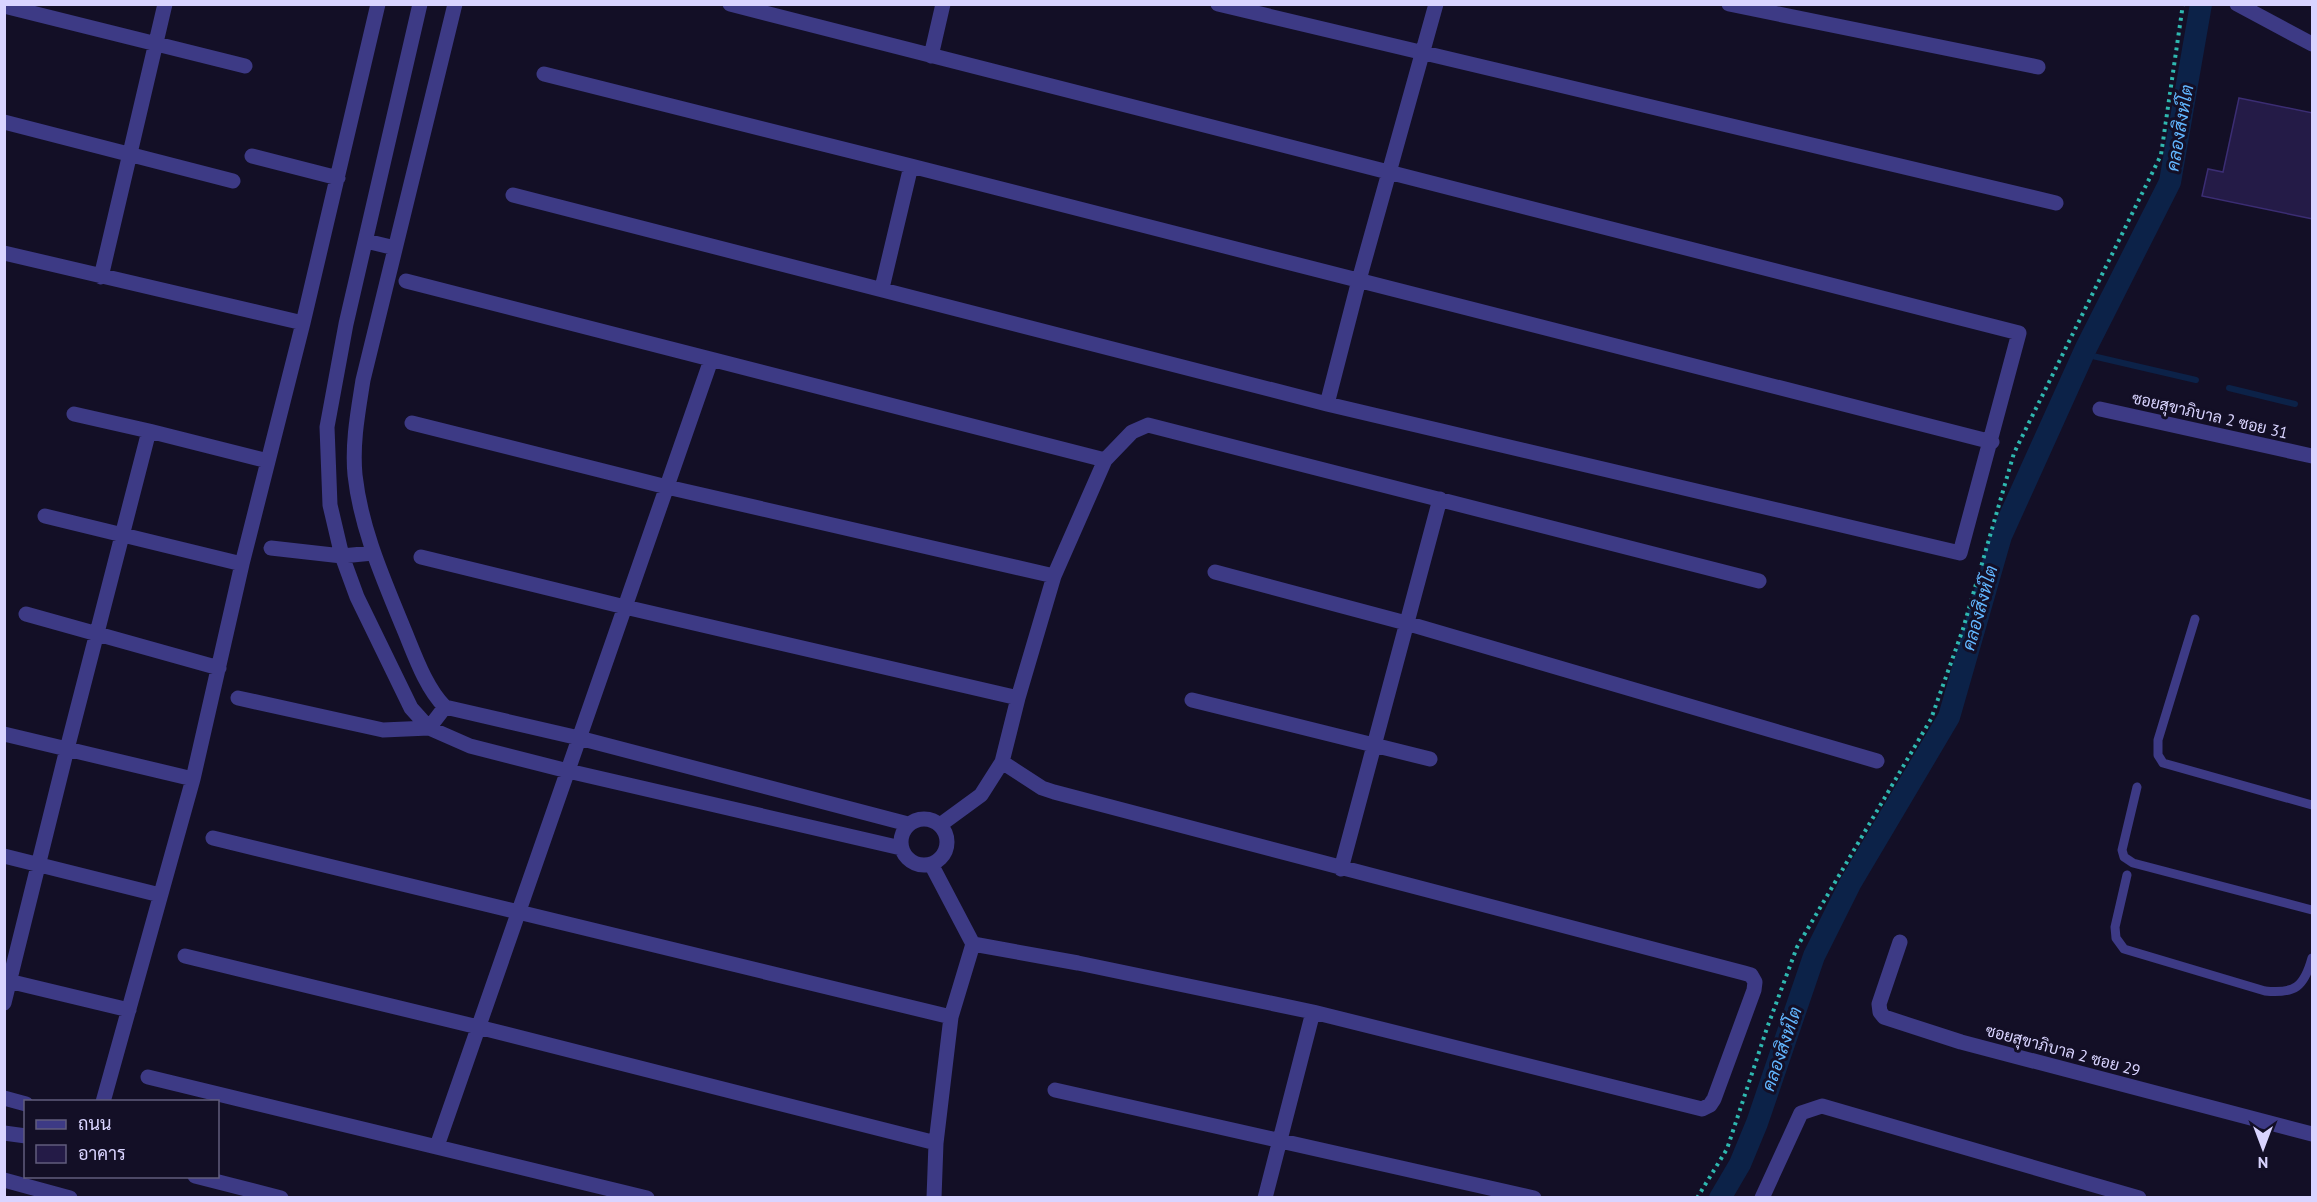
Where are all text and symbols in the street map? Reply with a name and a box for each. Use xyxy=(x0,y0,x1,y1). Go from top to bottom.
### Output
water label: คลองสิงห์โต xyxy=(2160,82,2198,173)
street label: ซอยสุขาภิบาล 2 ซอย 31 xyxy=(2130,387,2290,445)
water label: คลองสิงห์โต xyxy=(1955,562,2003,653)
water label: คลองสิงห์โต xyxy=(1755,1003,1807,1094)
street label: ซอยสุขาภิบาล 2 ซอย 29 xyxy=(1983,1020,2143,1082)
legend xyxy=(24,1100,219,1178)
text: ถนน xyxy=(78,1112,111,1135)
north arrow xyxy=(2233,1118,2293,1178)
text: อาคาร xyxy=(78,1142,126,1165)
text: N xyxy=(2258,1153,2268,1173)

